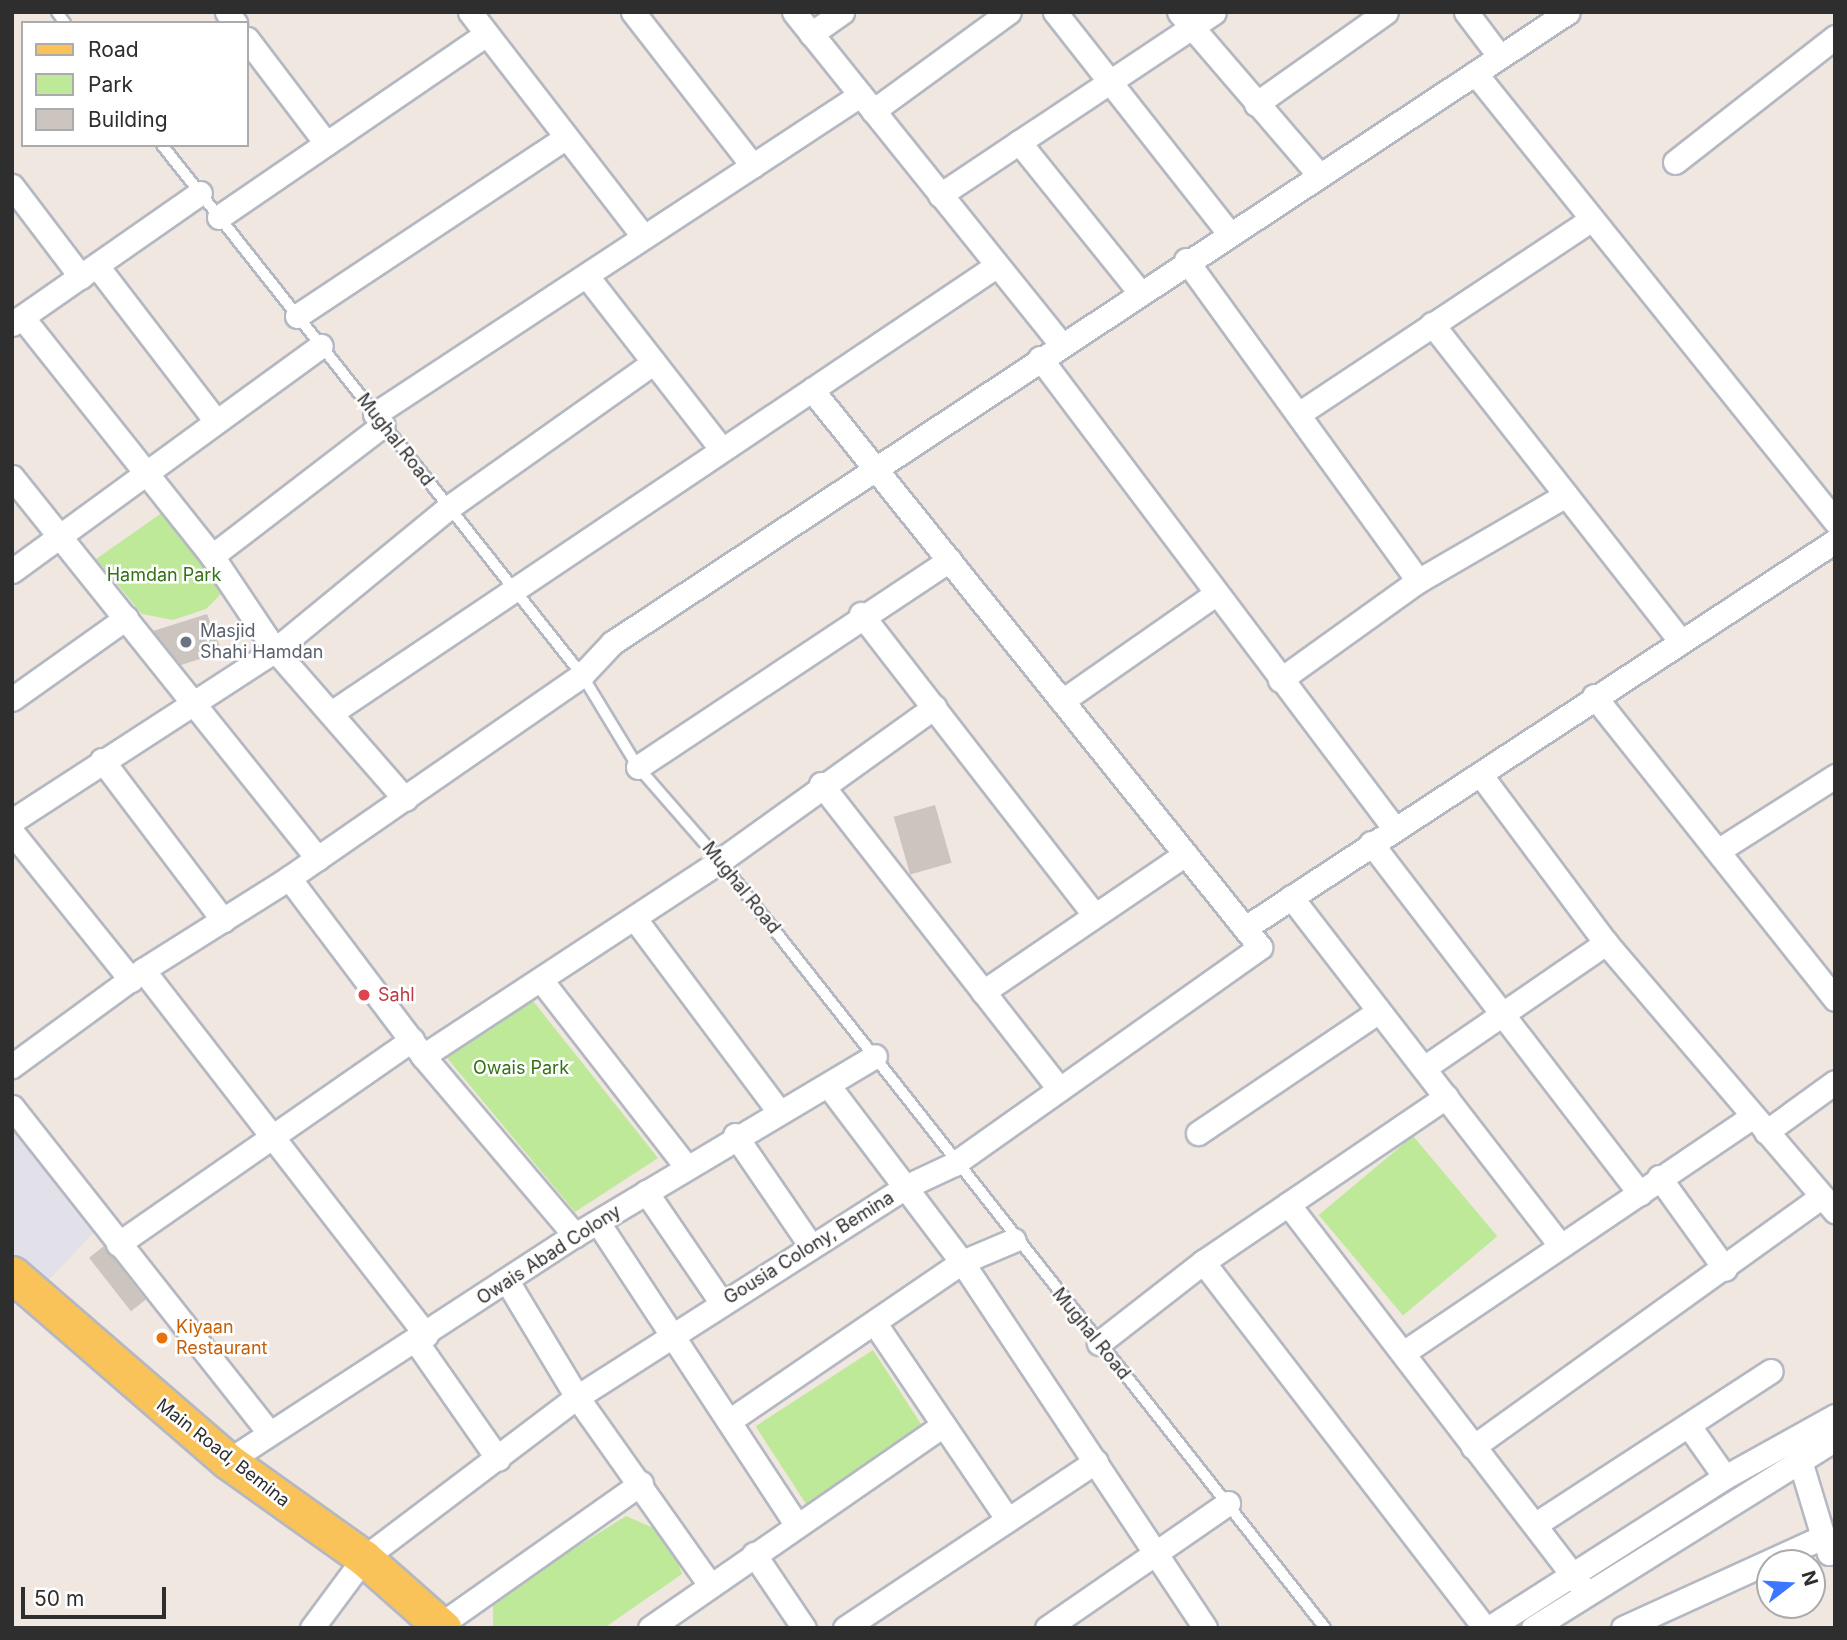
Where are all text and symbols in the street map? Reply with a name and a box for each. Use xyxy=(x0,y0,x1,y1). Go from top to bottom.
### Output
legend xyxy=(21,21,248,147)
text: Road xyxy=(88,37,139,62)
text: Park xyxy=(88,72,133,97)
text: Building xyxy=(88,107,168,132)
street label: Mughal Road xyxy=(352,389,438,491)
park label: Hamdan Park xyxy=(107,564,221,586)
place label: Masjid Shahi Hamdan xyxy=(200,621,323,664)
marker: Masjid Shahi Hamdan xyxy=(178,634,194,650)
street label: Mughal Road xyxy=(698,838,784,938)
place label: Sahl xyxy=(378,984,415,1006)
marker: Sahl xyxy=(356,987,372,1003)
park label: Owais Park xyxy=(473,1057,569,1079)
street label: Gousia Colony, Bemina xyxy=(720,1187,898,1309)
street label: Owais Abad Colony xyxy=(473,1200,625,1310)
street label: Mughal Road xyxy=(1048,1284,1134,1384)
place label: Kiyaan Restaurant xyxy=(176,1317,267,1360)
marker: Kiyaan Restaurant xyxy=(154,1330,170,1346)
street label: Main Road, Bemina xyxy=(152,1394,294,1512)
north arrow xyxy=(1756,1549,1826,1619)
text: N xyxy=(1797,1568,1823,1589)
scale bar xyxy=(24,1574,170,1618)
text: 50 m xyxy=(34,1586,84,1611)

